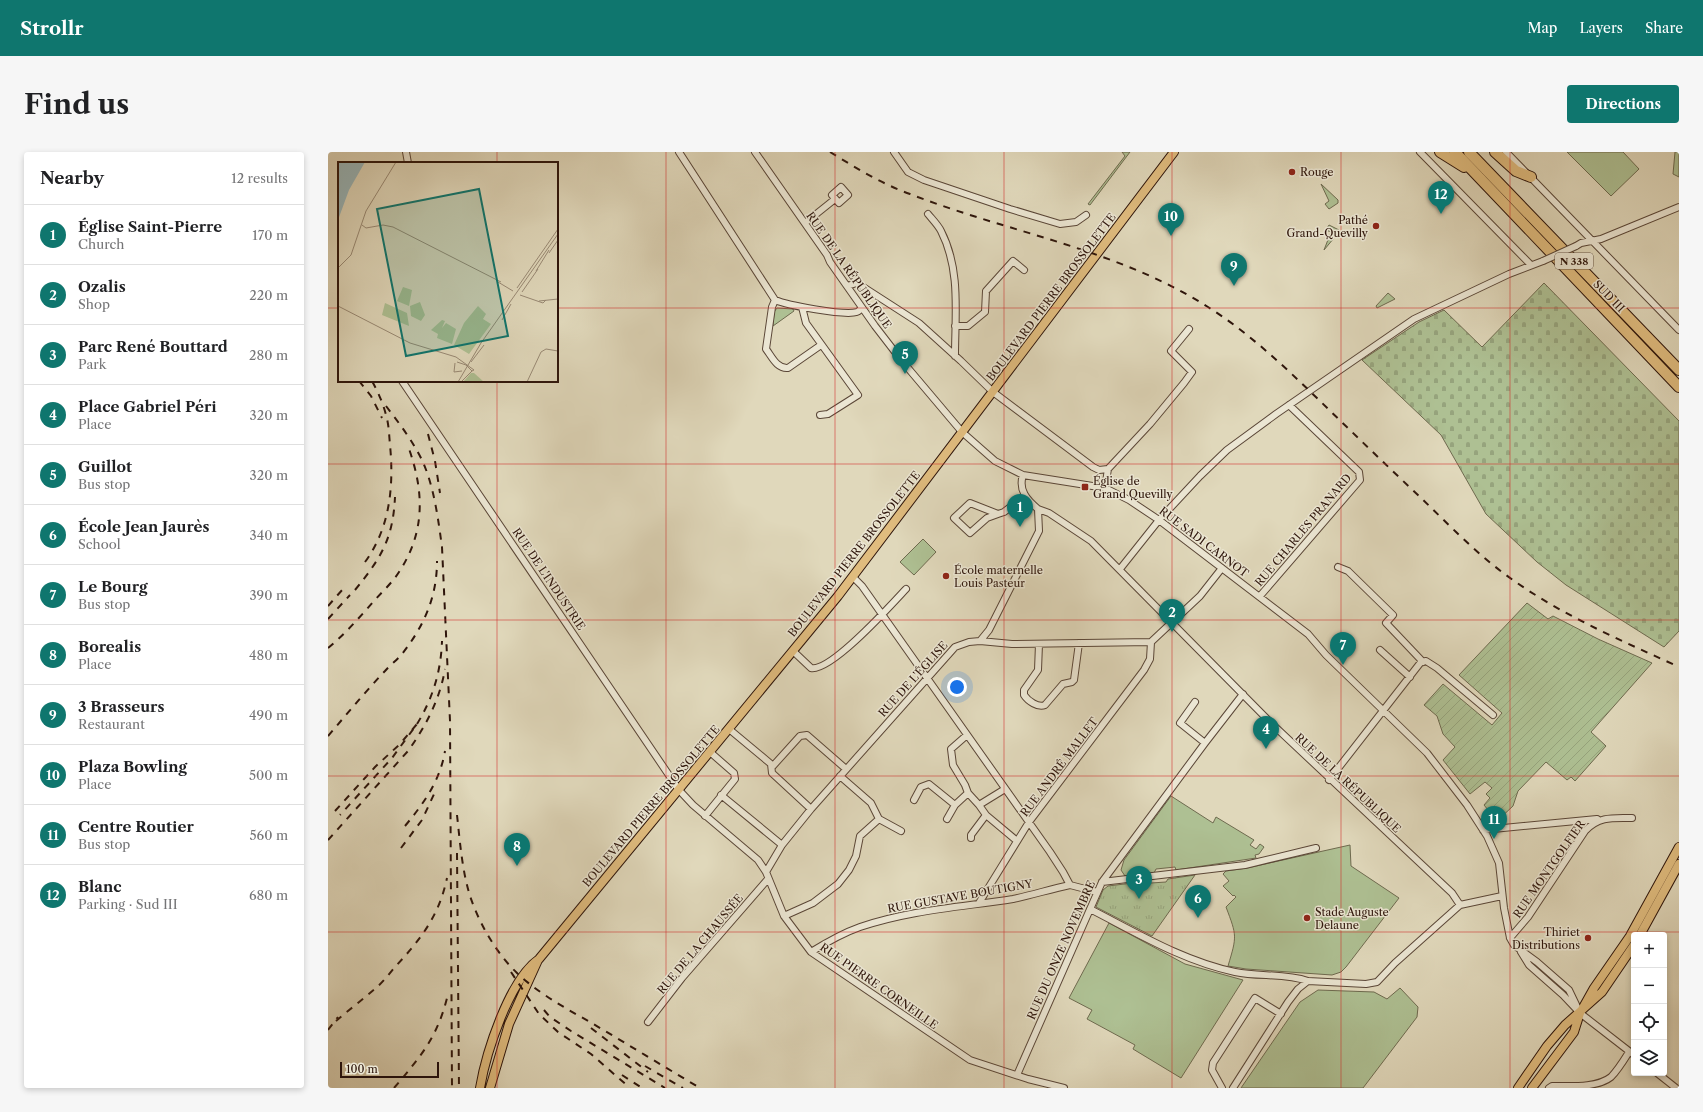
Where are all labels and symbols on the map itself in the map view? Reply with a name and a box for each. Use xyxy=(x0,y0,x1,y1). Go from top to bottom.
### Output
inset map xyxy=(338,162,558,382)
place label: Rouge xyxy=(1300,165,1333,179)
marker: Rouge xyxy=(1287,167,1297,177)
pin: 12 xyxy=(1428,181,1454,214)
pin: 10 xyxy=(1158,203,1184,236)
street label: RUE DE LA RÉPUBLIQUE xyxy=(803,209,895,331)
street label: BOULEVARD PIERRE BROSSOLETTE xyxy=(983,210,1119,384)
place label: Pathé Grand-Quevilly xyxy=(1286,213,1369,240)
marker: Pathé Grand-Quevilly xyxy=(1371,221,1381,231)
pin: 9 xyxy=(1221,253,1247,286)
road number: N 338 xyxy=(1555,253,1593,269)
street label: SUD III xyxy=(1590,277,1628,315)
pin: 5 xyxy=(892,341,918,374)
street label: BOULEVARD PIERRE BROSSOLETTE xyxy=(785,468,923,640)
street label: RUE CHARLES PRANARD xyxy=(1252,471,1354,589)
place label: Église de Grand Quevilly xyxy=(1093,474,1173,501)
marker: Église de Grand Quevilly xyxy=(1080,482,1090,492)
pin: 1 xyxy=(1007,494,1033,527)
street label: RUE SADI CARNOT xyxy=(1157,504,1252,581)
street label: RUE DE L'INDUSTRIE xyxy=(510,525,589,633)
place label: École maternelle Louis Pasteur xyxy=(954,563,1043,590)
marker: École maternelle Louis Pasteur xyxy=(941,571,951,581)
pin: 2 xyxy=(1159,599,1185,632)
pin: 7 xyxy=(1330,632,1356,665)
street label: RUE DE L'ÉGLISE xyxy=(875,638,951,720)
your location xyxy=(947,677,967,697)
street label: RUE ANDRÉ MALLET xyxy=(1017,714,1101,819)
pin: 4 xyxy=(1253,716,1279,749)
street label: BOULEVARD PIERRE BROSSOLETTE xyxy=(579,722,723,890)
street label: RUE DE LA RÉPUBLIQUE xyxy=(1292,730,1404,836)
pin: 11 xyxy=(1481,806,1507,839)
street label: RUE MONTGOLFIER xyxy=(1510,817,1589,921)
pin: 8 xyxy=(504,833,530,866)
pin: 3 xyxy=(1126,866,1152,899)
street label: RUE GUSTAVE BOUTIGNY xyxy=(886,876,1034,916)
street label: RUE DU ONZE NOVEMBRE xyxy=(1024,878,1098,1022)
pin: 6 xyxy=(1185,885,1211,918)
street label: RUE DE LA CHAUSSÉE xyxy=(654,891,746,997)
place label: Stade Auguste Delaune xyxy=(1315,905,1389,932)
marker: Stade Auguste Delaune xyxy=(1302,913,1312,923)
place label: Thiriet Distributions xyxy=(1512,925,1580,952)
marker: Thiriet Distributions xyxy=(1583,933,1593,943)
street label: RUE PIERRE CORNEILLE xyxy=(817,940,941,1032)
scale bar xyxy=(340,1060,439,1079)

